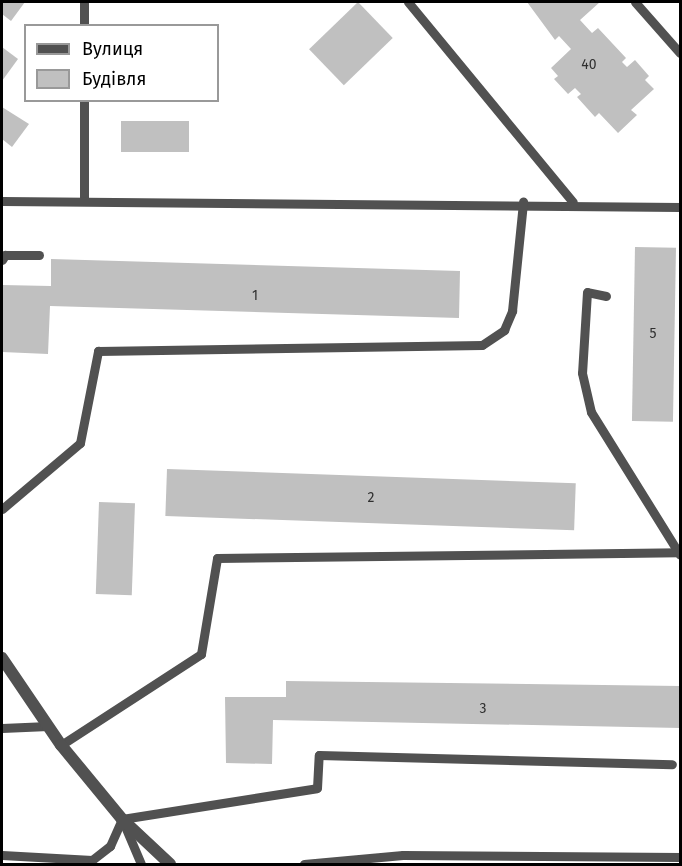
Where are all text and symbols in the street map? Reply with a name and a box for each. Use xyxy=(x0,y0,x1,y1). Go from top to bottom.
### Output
legend xyxy=(24,24,219,102)
text: Вулиця xyxy=(82,38,143,60)
house number: 40 xyxy=(581,57,597,73)
text: Будівля xyxy=(82,68,146,90)
house number: 1 xyxy=(252,288,258,304)
house number: 5 xyxy=(649,326,657,342)
house number: 2 xyxy=(368,490,374,506)
house number: 3 xyxy=(480,701,486,717)

